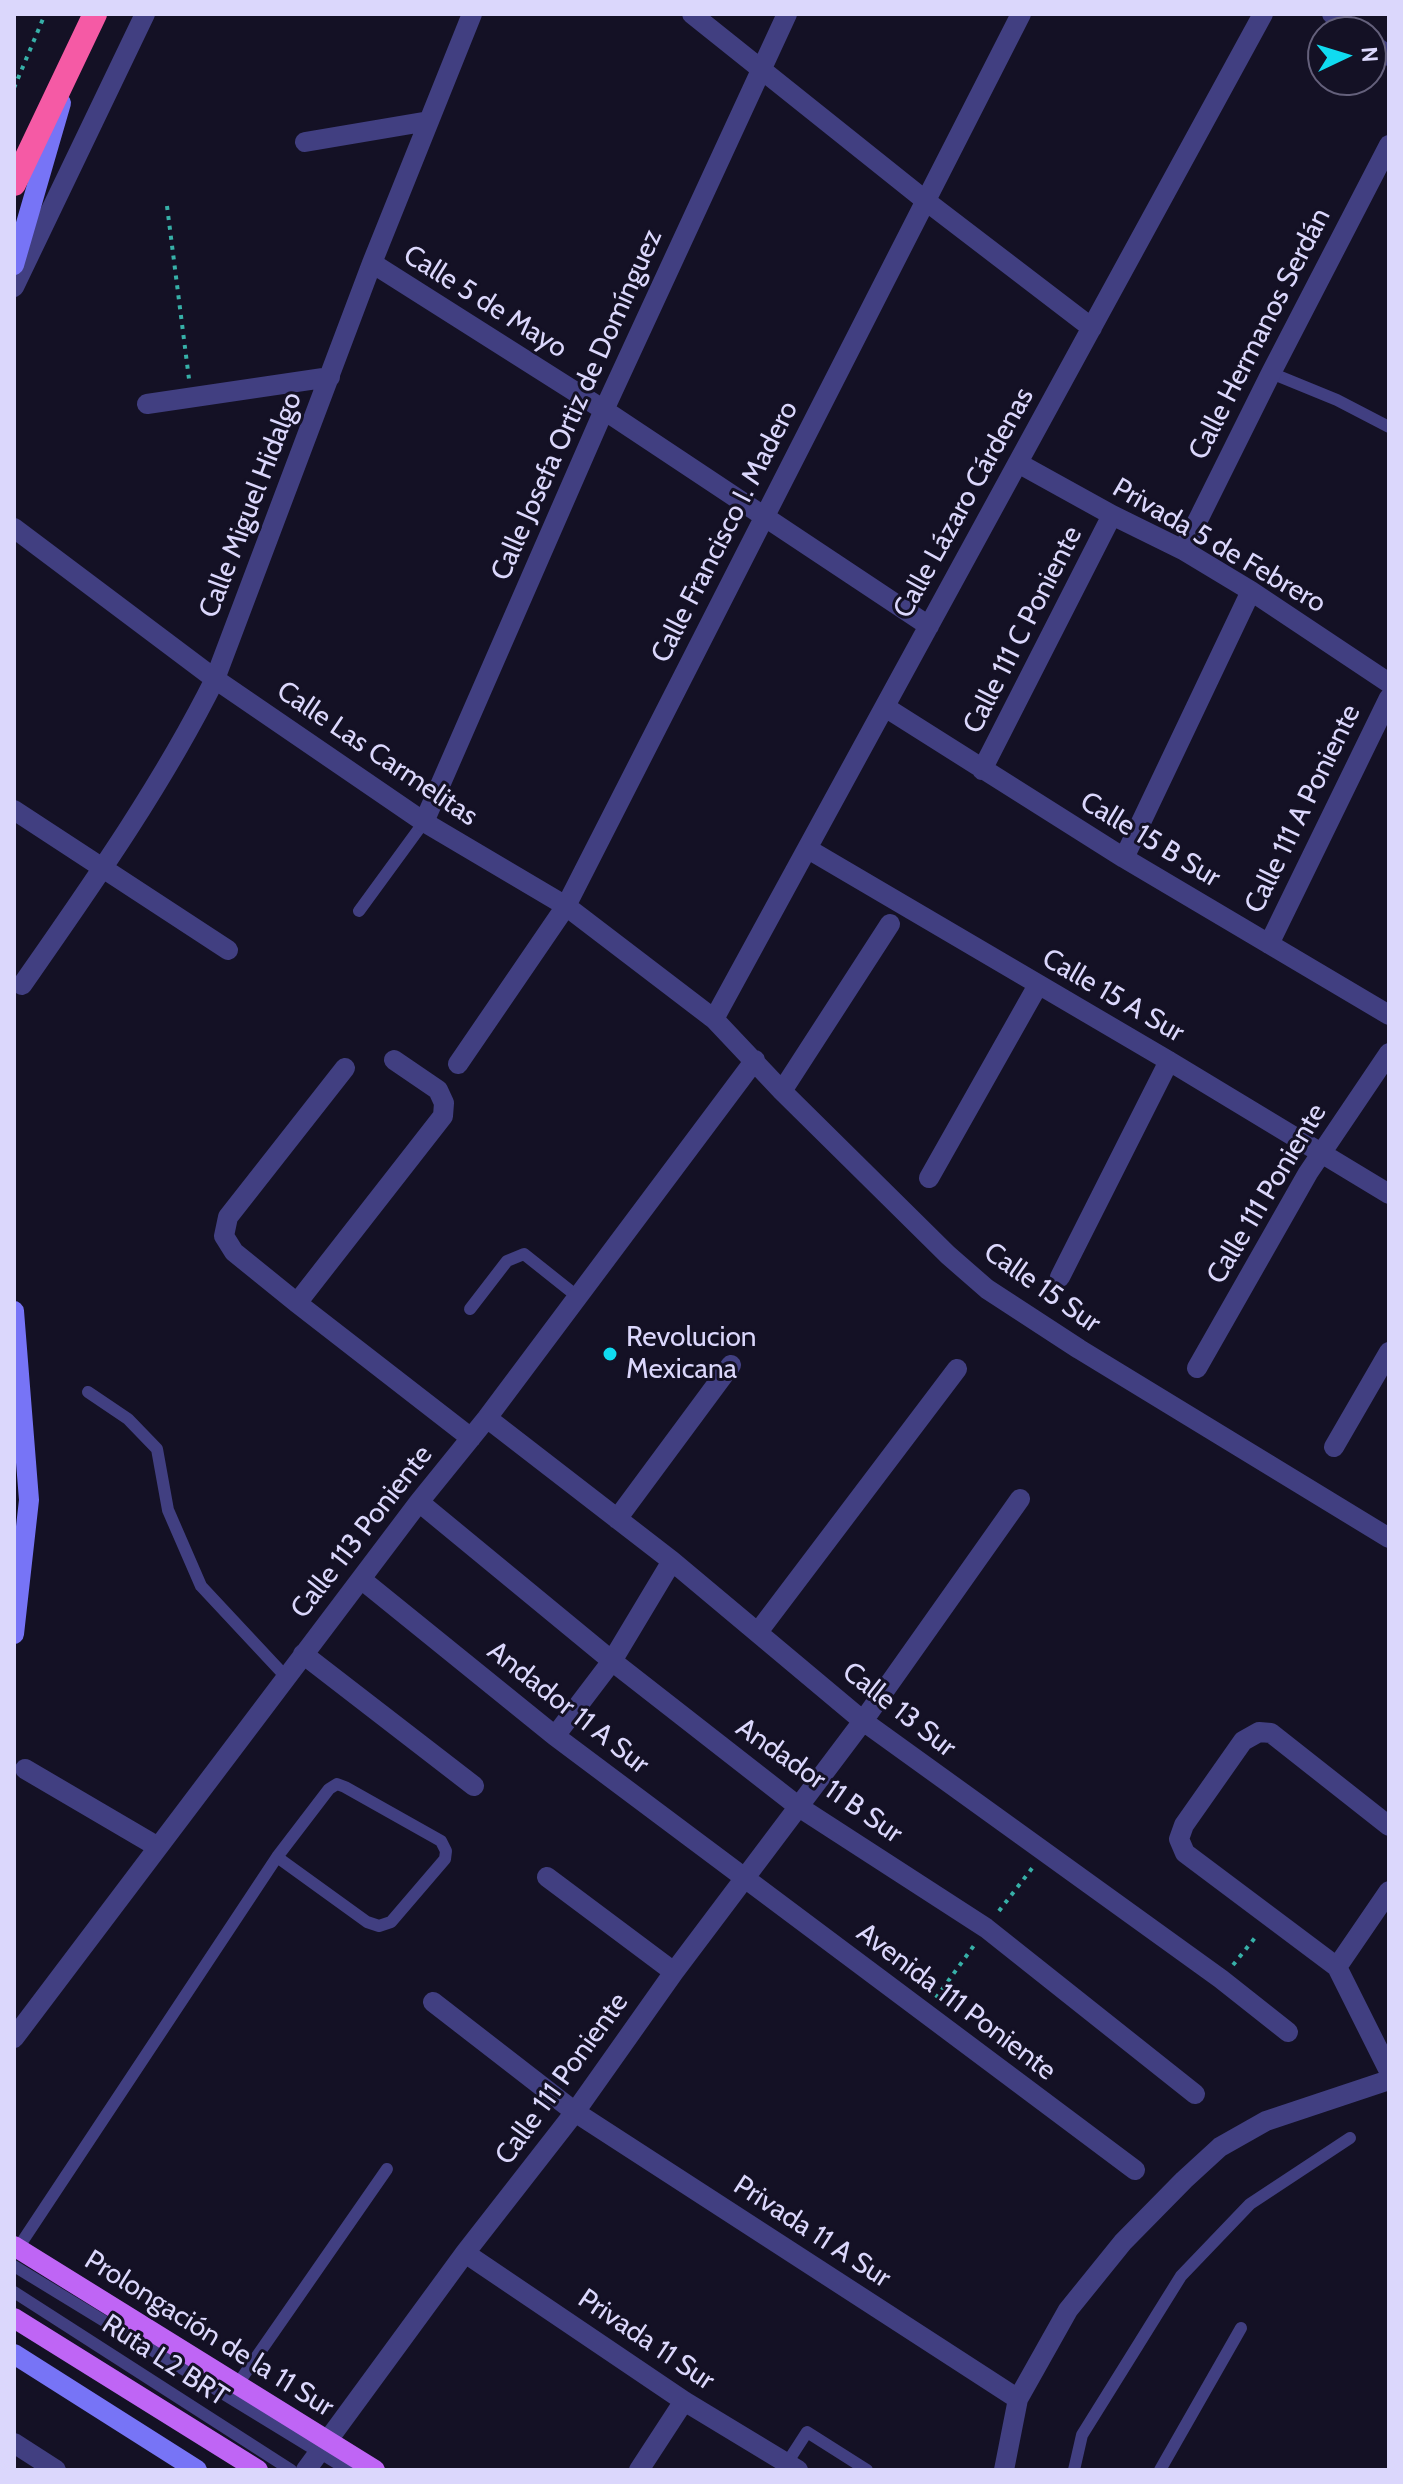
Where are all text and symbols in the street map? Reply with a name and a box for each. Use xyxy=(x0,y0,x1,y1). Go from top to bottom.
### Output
north arrow xyxy=(1307,16,1387,96)
text: N xyxy=(1355,46,1383,63)
street label: Calle Hermanos Serdán xyxy=(1182,203,1338,465)
street label: Calle Josefa Ortiz de Domínguez xyxy=(484,224,670,586)
street label: Calle 5 de Mayo xyxy=(397,238,573,366)
street label: Calle Lázaro Cárdenas xyxy=(887,382,1041,624)
street label: Calle Miguel Hidalgo xyxy=(192,387,310,623)
street label: Calle Francisco I. Madero xyxy=(644,396,806,668)
street label: Privada 5 de Febrero xyxy=(1106,471,1332,621)
street label: Calle 111 C Poniente xyxy=(956,521,1090,739)
street label: Calle Las Carmelitas xyxy=(270,674,484,834)
street label: Calle 111 A Poniente xyxy=(1238,699,1368,919)
street label: Calle 15 B Sur xyxy=(1074,785,1226,895)
street label: Calle 15 A Sur xyxy=(1036,942,1190,1050)
street label: Calle 111 Poniente xyxy=(1200,1098,1334,1290)
street label: Calle 15 Sur xyxy=(977,1236,1107,1340)
place label: Revolucion Mexicana xyxy=(626,1321,756,1387)
marker: Revolucion Mexicana xyxy=(601,1345,619,1363)
street label: Calle 113 Poniente xyxy=(284,1439,440,1625)
street label: Andador 11 A Sur xyxy=(481,1634,655,1782)
street label: Calle 13 Sur xyxy=(836,1655,962,1765)
street label: Andador 11 B Sur xyxy=(729,1711,909,1851)
street label: Avenida 111 Poniente xyxy=(850,1916,1062,2088)
street label: Calle 111 Poniente xyxy=(488,1987,636,2171)
street label: Privada 11 A Sur xyxy=(727,2169,897,2295)
street label: Prolongación de la 11 Sur xyxy=(78,2244,340,2424)
street label: Privada 11 Sur xyxy=(571,2282,721,2398)
street label: Ruta L2 BRT xyxy=(96,2308,234,2414)

